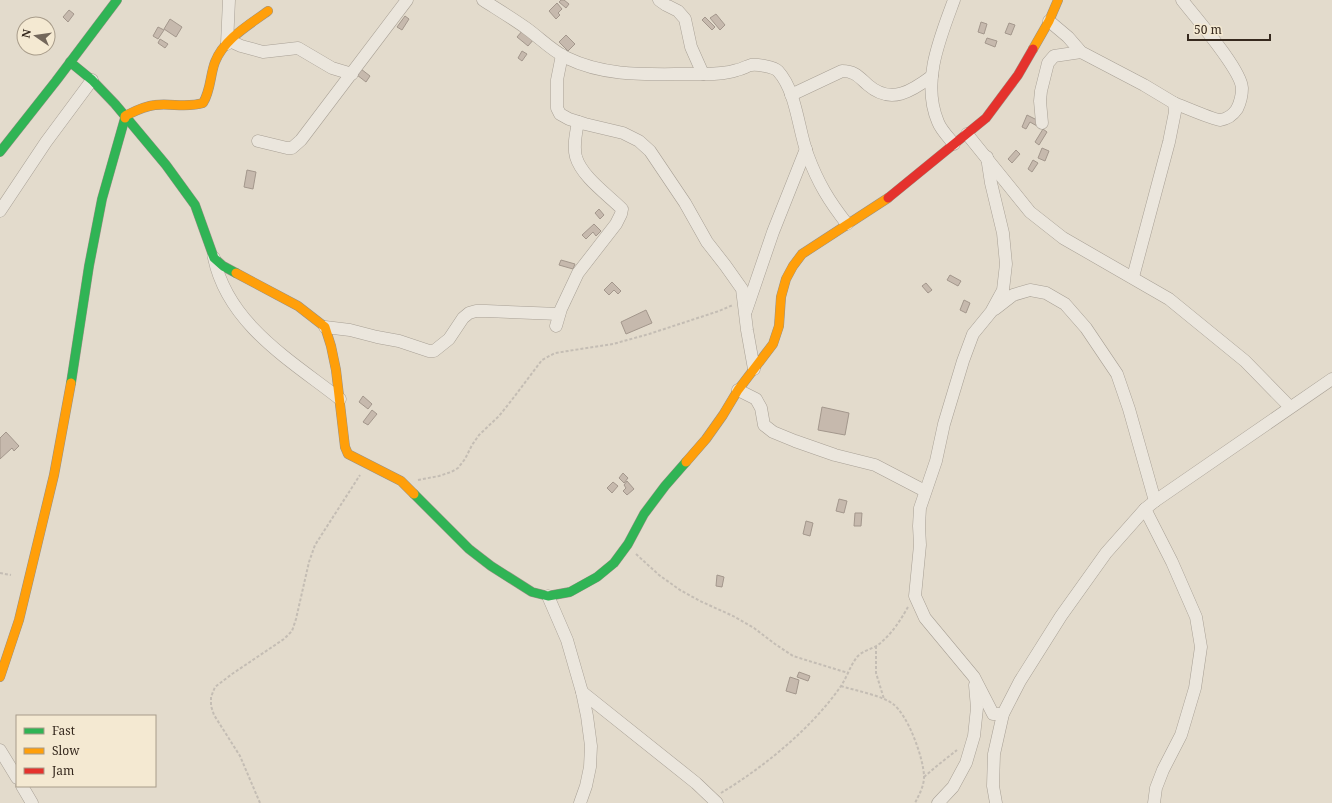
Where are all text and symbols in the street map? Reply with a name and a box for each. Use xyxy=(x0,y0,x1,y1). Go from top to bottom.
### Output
north arrow xyxy=(16,16,56,56)
scale bar xyxy=(1188,16,1270,42)
text: 50 m xyxy=(1194,21,1222,38)
text: N xyxy=(17,27,34,40)
legend xyxy=(16,715,156,787)
text: Fast xyxy=(52,722,75,739)
text: Slow xyxy=(52,742,80,759)
text: Jam xyxy=(51,762,74,779)

